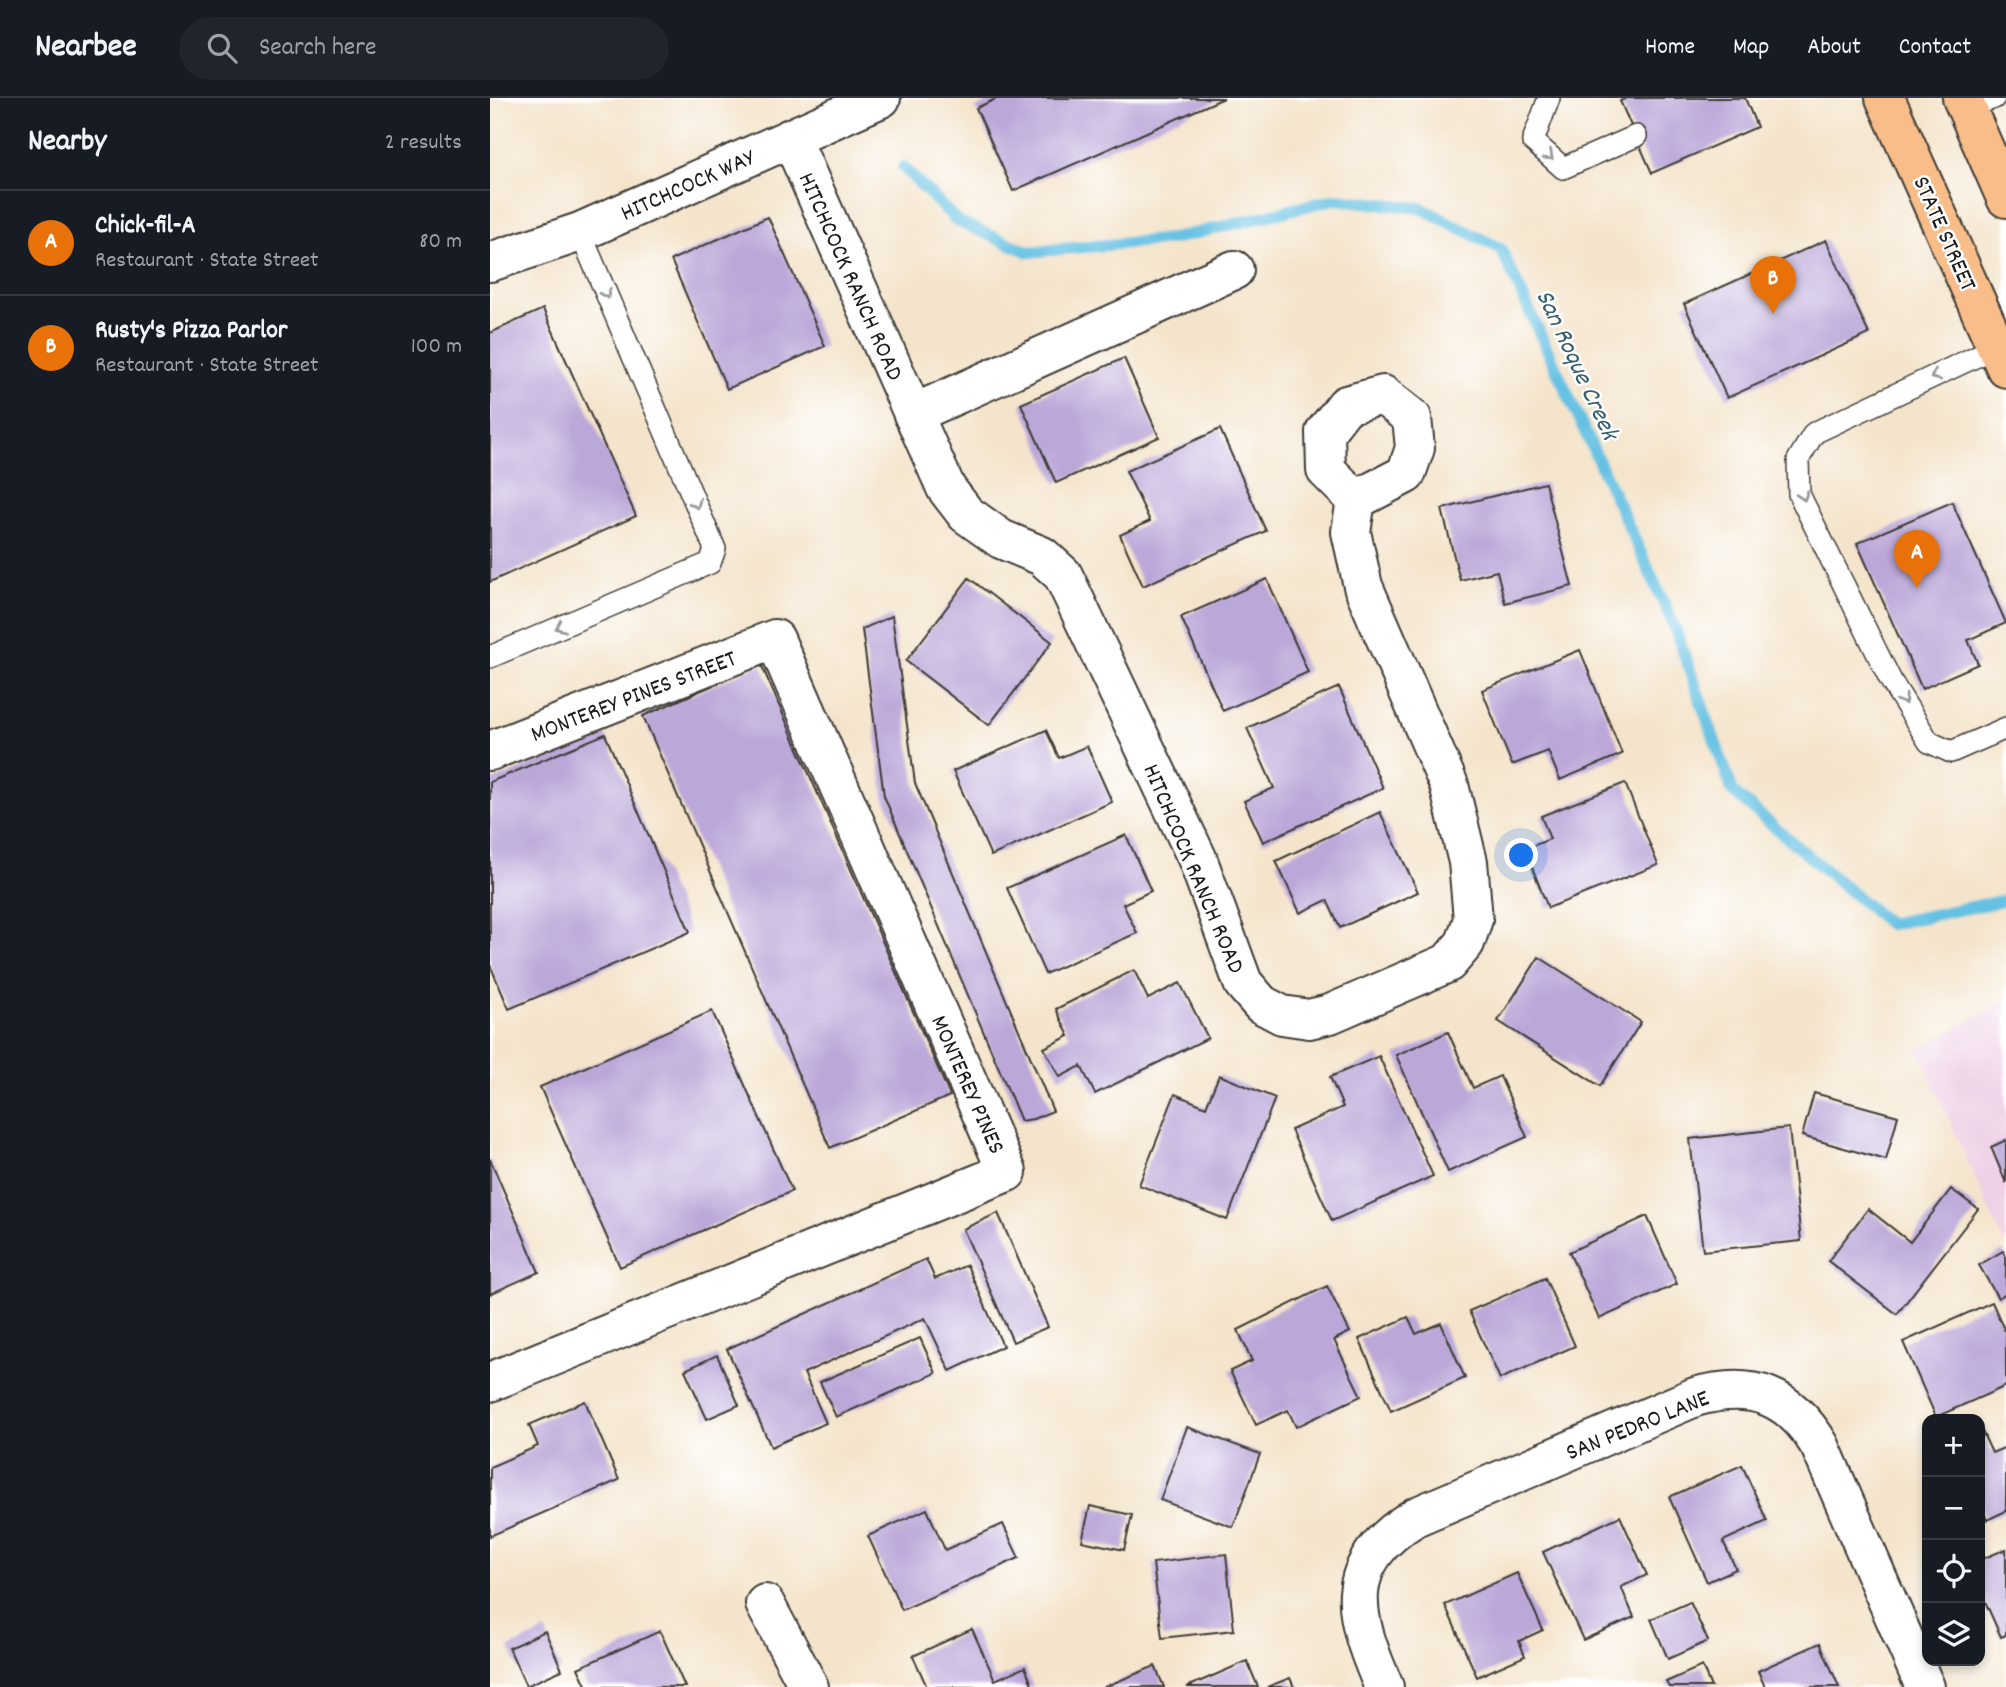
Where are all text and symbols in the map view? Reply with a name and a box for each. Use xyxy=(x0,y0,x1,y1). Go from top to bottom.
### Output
search box xyxy=(179,17,669,80)
text: Nearbee xyxy=(35,25,137,72)
icon: search xyxy=(203,29,241,67)
text: Search here xyxy=(259,30,376,67)
text: Home xyxy=(1645,31,1695,65)
text: Map xyxy=(1733,31,1769,65)
text: About xyxy=(1807,31,1861,65)
text: Contact xyxy=(1899,31,1971,65)
text: Nearby xyxy=(28,122,106,165)
text: 2 results xyxy=(385,127,462,160)
street label: HITCHCOCK WAY xyxy=(616,142,762,231)
one-way arrow xyxy=(1541,148,1554,160)
street label: HITCHCOCK RANCH ROAD xyxy=(788,168,911,387)
street label: STATE STREET xyxy=(1903,171,1984,297)
text: Chick-fil-A xyxy=(95,208,196,245)
text: A xyxy=(45,226,57,259)
text: 80 m xyxy=(419,226,462,259)
text: Restaurant · State Street xyxy=(95,245,319,278)
pin: B xyxy=(1750,256,1796,314)
water label: San Roque Creek xyxy=(1525,284,1628,449)
one-way arrow xyxy=(598,288,612,300)
text: Rusty's Pizza Parlor xyxy=(95,313,287,350)
text: B xyxy=(46,331,56,364)
text: 100 m xyxy=(411,331,462,364)
text: Restaurant · State Street xyxy=(95,350,319,383)
one-way arrow xyxy=(1929,368,1942,382)
one-way arrow xyxy=(1794,489,1809,502)
one-way arrow xyxy=(688,496,702,509)
pin: A xyxy=(1894,530,1940,588)
one-way arrow xyxy=(555,619,567,633)
street label: MONTEREY PINES STREET xyxy=(526,643,742,753)
one-way arrow xyxy=(1894,692,1907,705)
street label: HITCHCOCK RANCH ROAD xyxy=(1133,759,1252,979)
your location xyxy=(1504,838,1538,872)
street label: MONTEREY PINES xyxy=(920,1010,1012,1160)
street label: SAN PEDRO LANE xyxy=(1561,1383,1715,1471)
map controls xyxy=(1922,1414,1985,1666)
button: + xyxy=(1922,1414,1985,1477)
button: − xyxy=(1922,1477,1985,1540)
button: locate xyxy=(1922,1540,1985,1603)
button: layers xyxy=(1922,1603,1985,1666)

